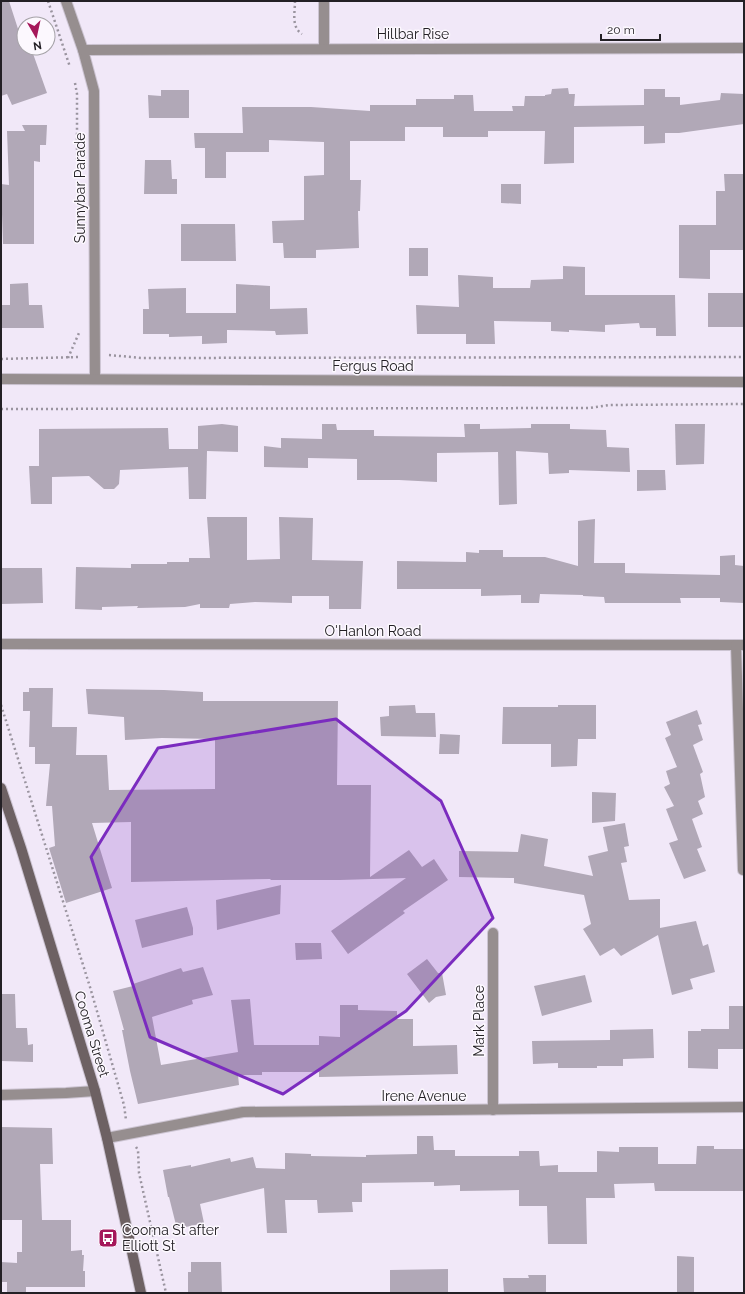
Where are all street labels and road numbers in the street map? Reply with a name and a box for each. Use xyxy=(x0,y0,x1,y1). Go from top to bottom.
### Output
street label: Hillbar Rise xyxy=(377,26,449,42)
street label: Sunnybar Parade xyxy=(72,133,88,243)
street label: Fergus Road xyxy=(332,358,414,374)
street label: O'Hanlon Road xyxy=(325,623,421,639)
street label: Mark Place xyxy=(471,985,487,1057)
street label: Cooma Street xyxy=(71,989,113,1079)
street label: Irene Avenue xyxy=(381,1088,467,1104)

